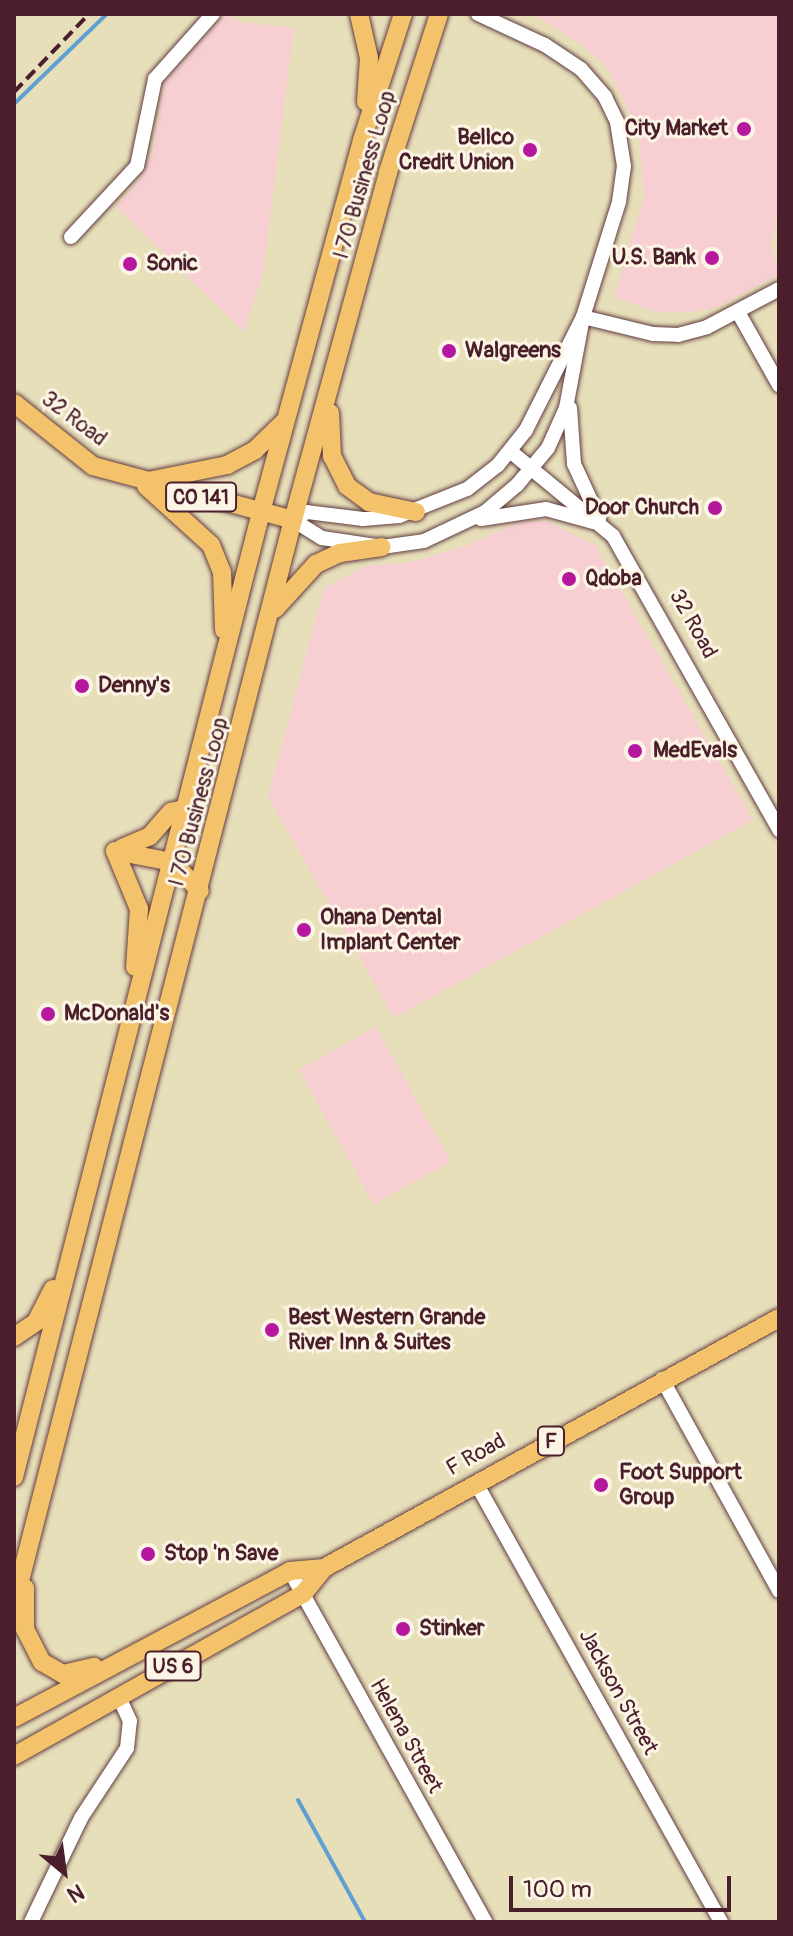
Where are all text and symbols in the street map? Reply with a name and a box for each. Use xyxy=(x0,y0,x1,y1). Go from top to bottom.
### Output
street label: I 70 Business Loop xyxy=(328,88,402,262)
place label: City Market xyxy=(625,116,728,142)
marker: City Market xyxy=(735,120,753,138)
place label: Bellco Credit Union xyxy=(399,124,514,176)
marker: Bellco Credit Union xyxy=(521,141,539,159)
place label: U.S. Bank xyxy=(612,245,696,271)
marker: U.S. Bank xyxy=(703,249,721,267)
place label: Sonic xyxy=(146,251,198,277)
marker: Sonic xyxy=(121,255,139,273)
place label: Walgreens xyxy=(465,338,561,364)
marker: Walgreens xyxy=(440,342,458,360)
street label: 32 Road xyxy=(36,386,112,452)
road number: CO 141 xyxy=(165,481,237,513)
place label: Door Church xyxy=(585,495,699,521)
marker: Door Church xyxy=(706,499,724,517)
place label: Qdoba xyxy=(585,566,642,592)
marker: Qdoba xyxy=(560,570,578,588)
street label: 32 Road xyxy=(663,585,723,663)
place label: Denny's xyxy=(98,673,170,699)
marker: Denny's xyxy=(73,677,91,695)
street label: I 70 Business Loop xyxy=(164,715,234,889)
place label: MedEvals xyxy=(653,738,737,764)
marker: MedEvals xyxy=(624,740,646,762)
place label: Ohana Dental Implant Center xyxy=(320,904,461,956)
marker: Ohana Dental Implant Center xyxy=(295,921,313,939)
place label: McDonald's xyxy=(64,1001,169,1027)
marker: McDonald's xyxy=(39,1005,57,1023)
place label: Best Western Grande River Inn & Suites xyxy=(288,1304,485,1356)
marker: Best Western Grande River Inn & Suites xyxy=(263,1321,281,1339)
road number: F xyxy=(535,1425,567,1457)
street label: F Road xyxy=(442,1428,510,1482)
place label: Foot Support Group xyxy=(619,1459,742,1510)
marker: Foot Support Group xyxy=(590,1474,612,1496)
place label: Stop 'n Save xyxy=(164,1541,278,1567)
marker: Stop 'n Save xyxy=(139,1545,157,1563)
place label: Stinker xyxy=(419,1616,485,1642)
marker: Stinker xyxy=(394,1620,412,1638)
street label: Jackson Street xyxy=(573,1625,663,1759)
road number: US 6 xyxy=(143,1650,203,1682)
street label: Helena Street xyxy=(364,1674,448,1798)
north arrow xyxy=(24,1832,104,1912)
scale bar xyxy=(513,1860,735,1910)
text: 100 m xyxy=(523,1875,592,1904)
text: N xyxy=(62,1877,89,1909)

